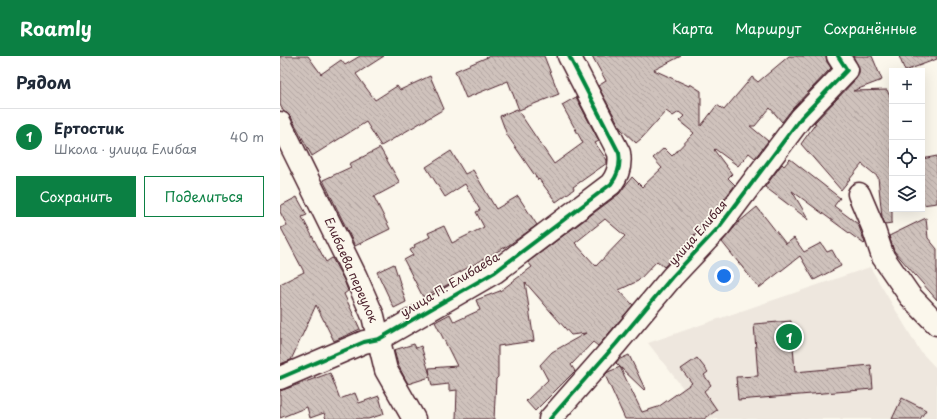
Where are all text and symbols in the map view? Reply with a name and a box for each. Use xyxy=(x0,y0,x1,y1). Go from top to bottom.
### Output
text: Roamly xyxy=(20,14,92,42)
text: Карта xyxy=(672,18,713,39)
text: Маршрут xyxy=(735,18,801,39)
text: Сохранённые xyxy=(823,18,917,39)
map controls xyxy=(889,68,925,212)
button: + xyxy=(889,68,925,104)
text: Рядом xyxy=(16,69,71,95)
button: − xyxy=(889,104,925,140)
text: Ертостик xyxy=(54,116,124,139)
text: 1 xyxy=(26,127,32,146)
text: 40 m xyxy=(230,127,264,146)
text: Школа · улица Елибая xyxy=(54,139,197,158)
button: locate xyxy=(889,140,925,176)
button: Сохранить xyxy=(16,176,136,217)
button: Поделиться xyxy=(144,176,264,217)
button: layers xyxy=(889,176,925,212)
street label: улица Елибая xyxy=(664,196,731,269)
street label: Елибаева переулок xyxy=(321,214,384,326)
street label: улица П. Елибаева xyxy=(397,247,503,321)
your location xyxy=(714,266,734,286)
pin: 1 xyxy=(776,322,802,352)

